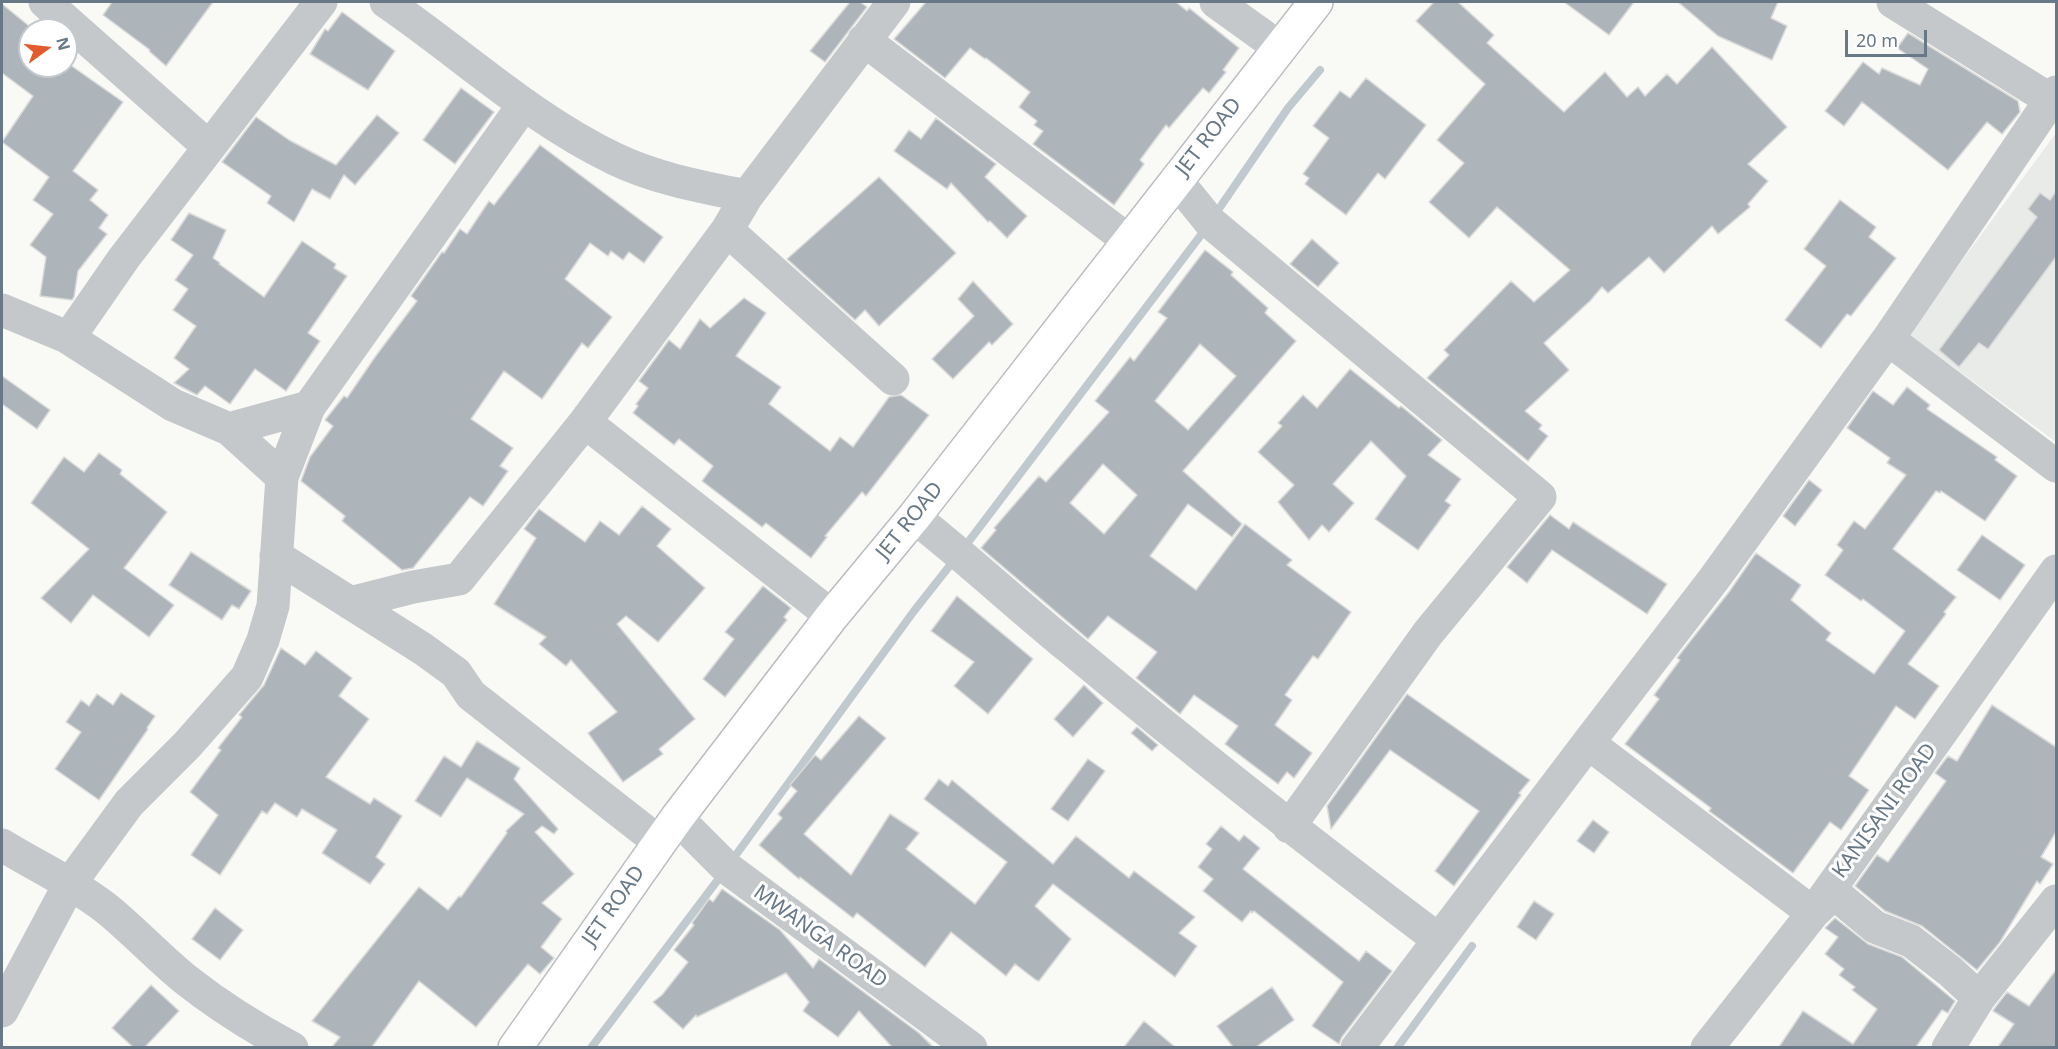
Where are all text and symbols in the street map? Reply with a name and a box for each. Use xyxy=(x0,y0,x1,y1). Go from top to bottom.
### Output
north arrow xyxy=(18,18,78,78)
scale bar xyxy=(1848,18,1930,56)
text: 20 m xyxy=(1856,28,1898,52)
text: N xyxy=(51,35,76,53)
street label: JET ROAD xyxy=(1171,93,1247,181)
street label: JET ROAD xyxy=(871,477,949,565)
street label: KANISANI ROAD xyxy=(1828,739,1942,883)
street label: JET ROAD xyxy=(577,861,651,951)
street label: MWANGA ROAD xyxy=(748,880,892,994)

